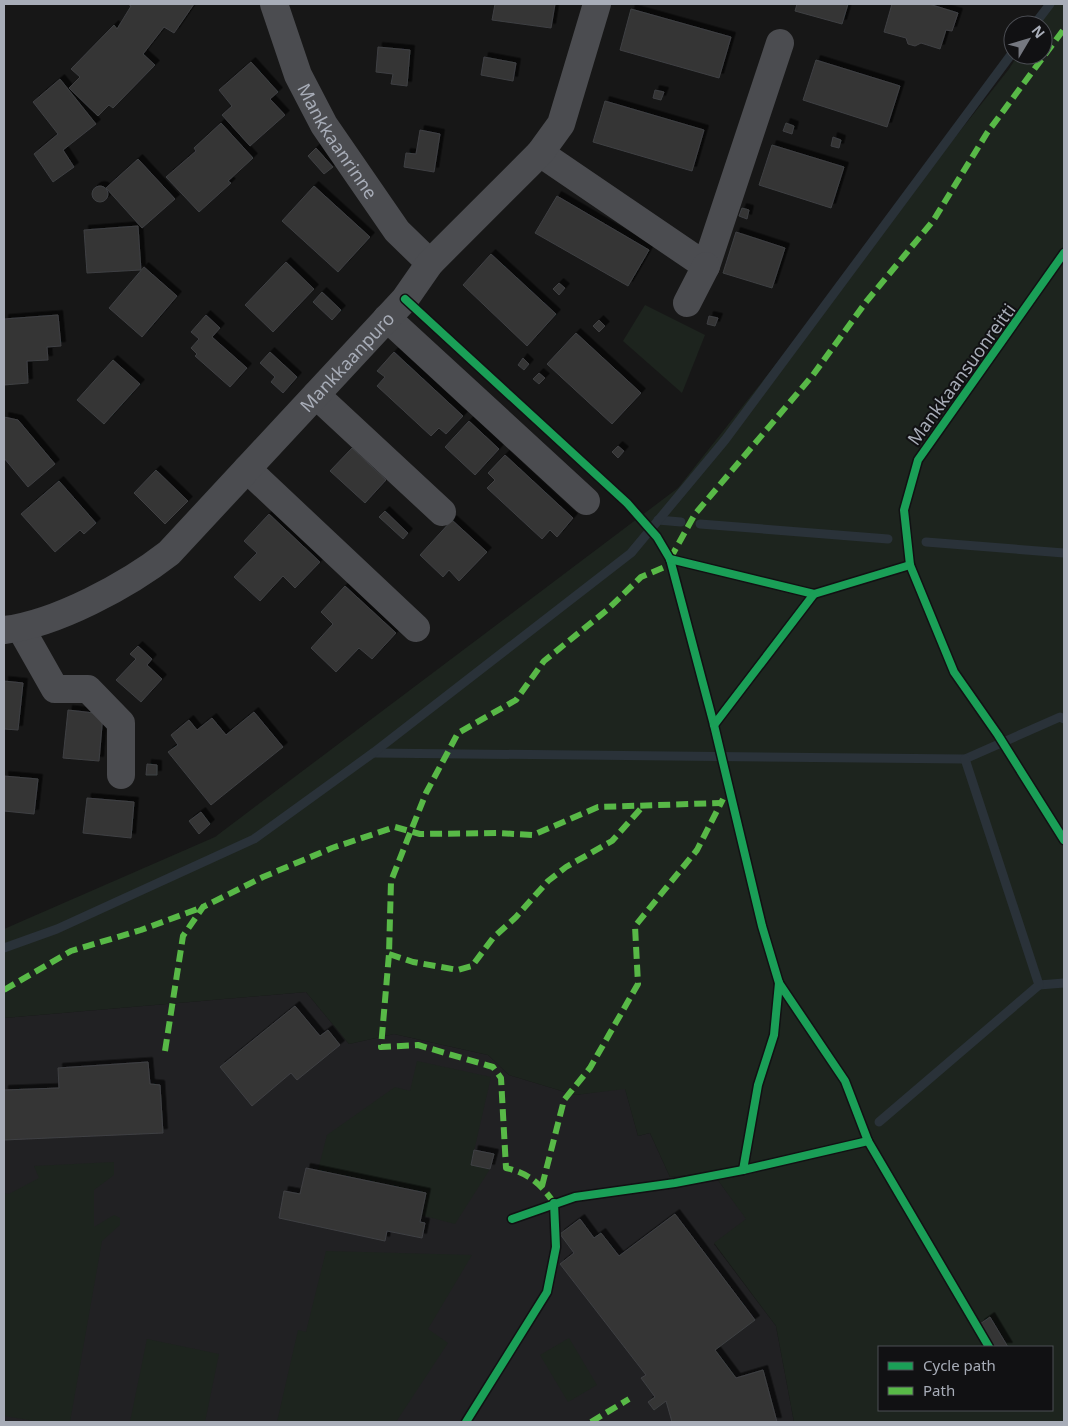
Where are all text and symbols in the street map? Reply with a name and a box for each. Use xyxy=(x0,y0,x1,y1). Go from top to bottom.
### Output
north arrow xyxy=(1003,15,1053,65)
text: N xyxy=(1028,21,1050,42)
street label: Mankkaanrinne xyxy=(292,79,383,203)
street label: Mankkaansuonreitti xyxy=(902,298,1020,450)
street label: Mankkaanpuro xyxy=(294,306,399,417)
legend xyxy=(878,1346,1053,1411)
text: Cycle path xyxy=(923,1355,996,1375)
text: Path xyxy=(923,1380,955,1400)

